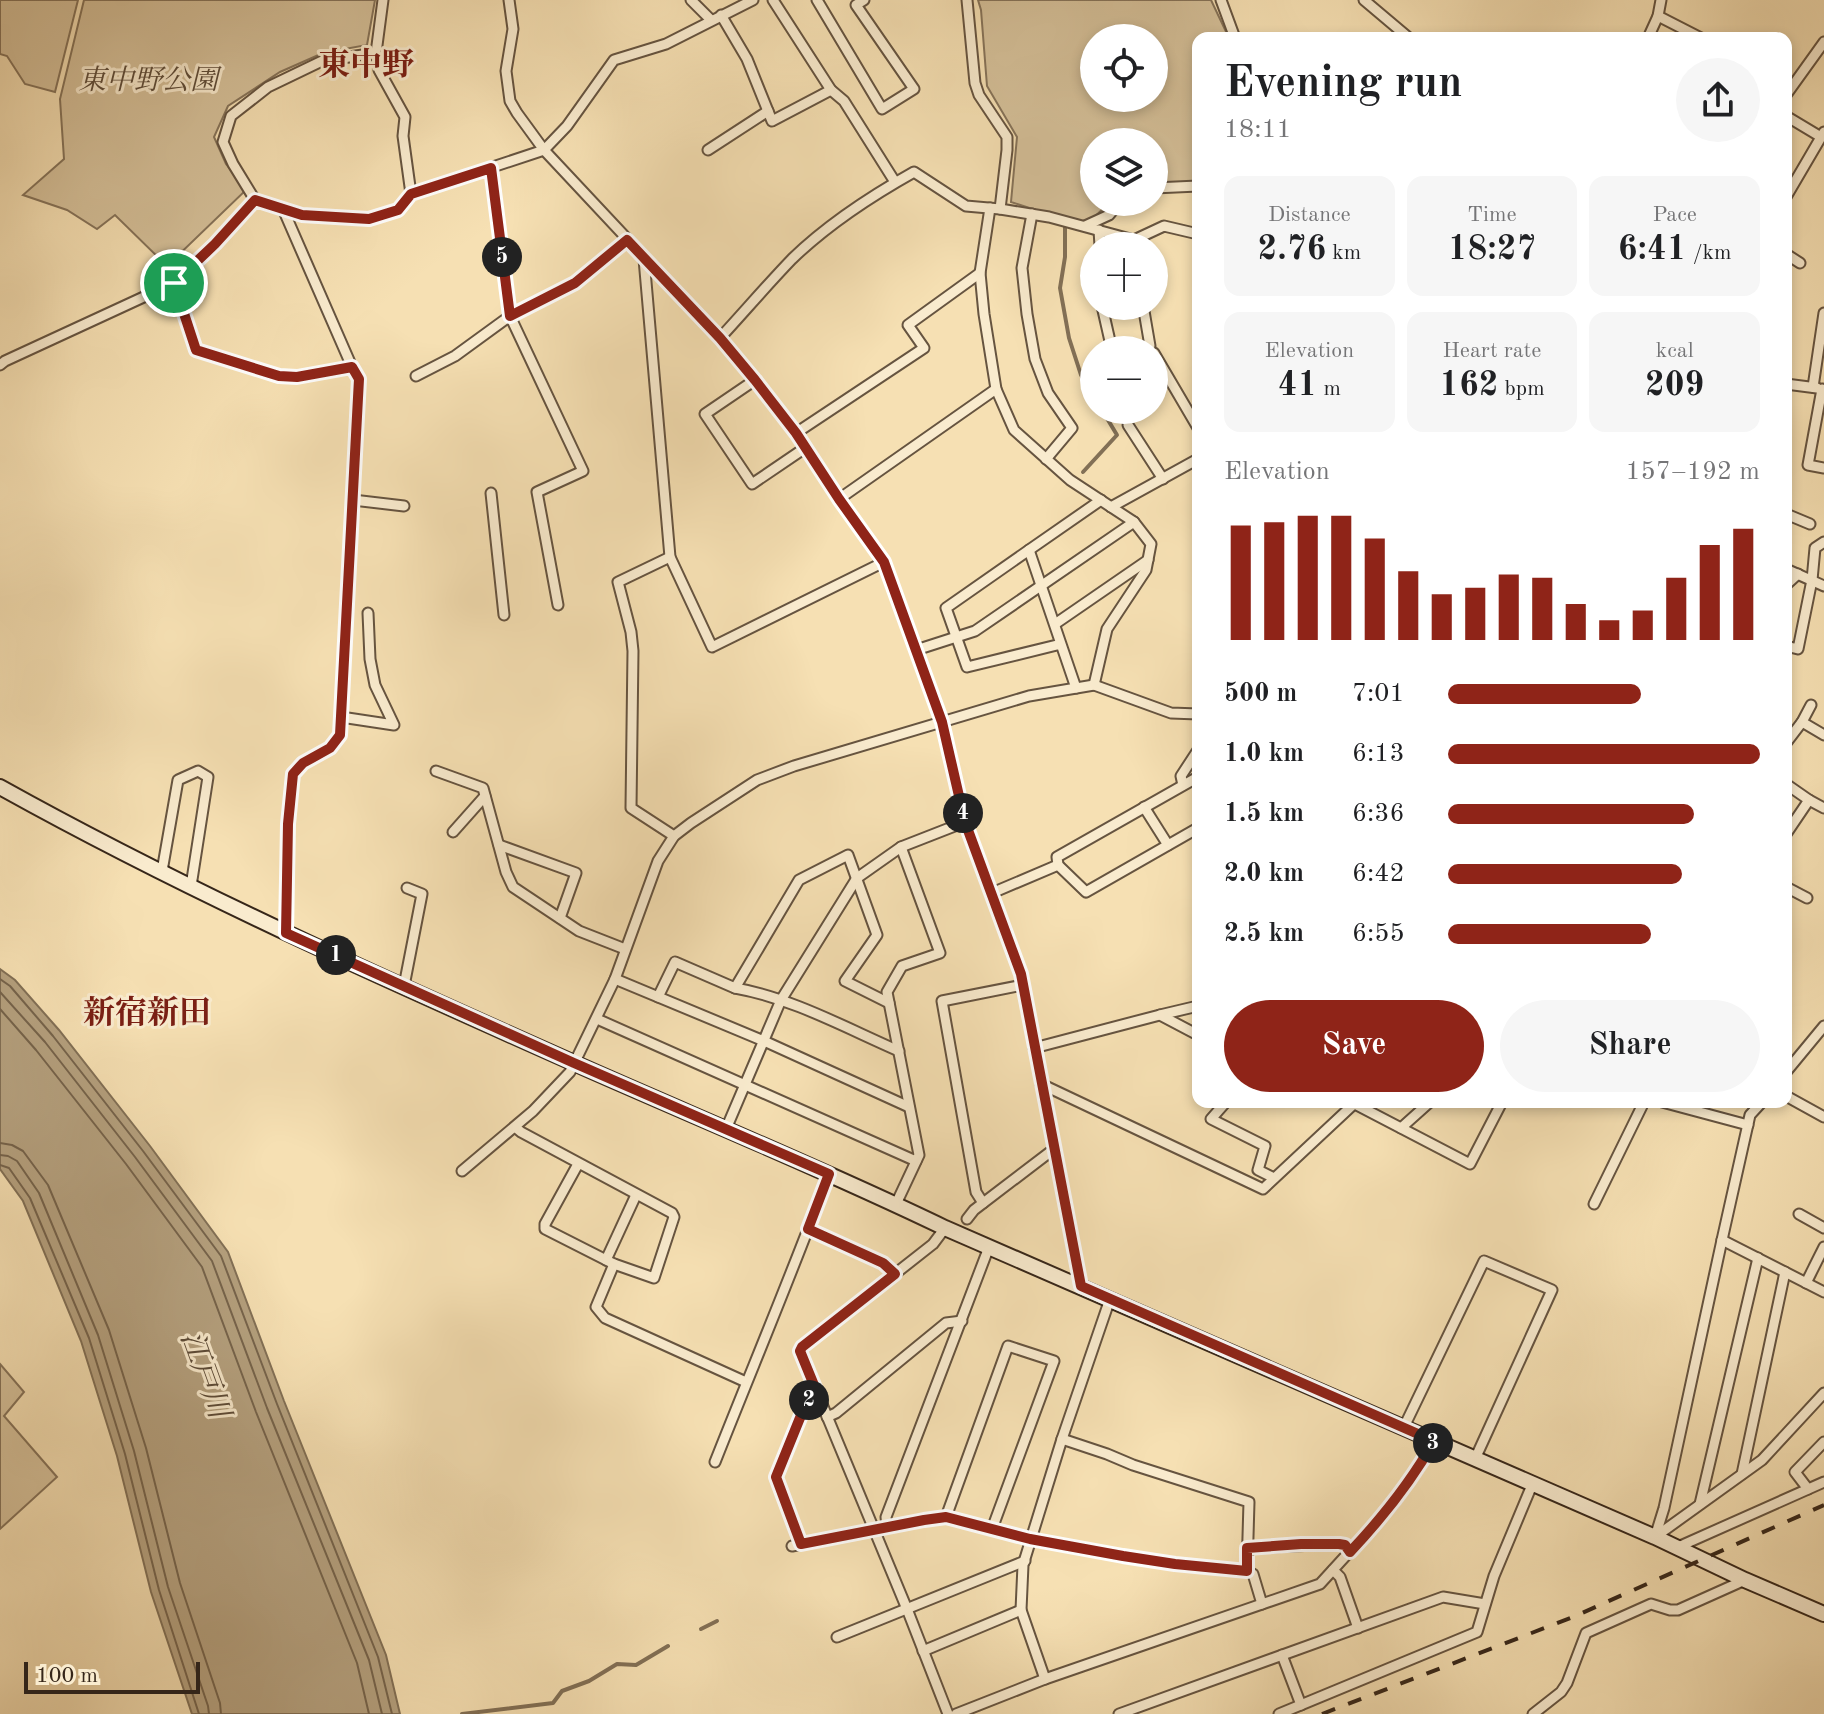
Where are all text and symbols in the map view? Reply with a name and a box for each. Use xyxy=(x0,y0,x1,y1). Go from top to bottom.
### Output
map controls xyxy=(1080,24,1168,424)
button: locate xyxy=(1080,24,1168,112)
district label: 東中野 xyxy=(318,47,414,83)
button: share xyxy=(1676,58,1760,142)
text: Evening run xyxy=(1224,62,1462,106)
park label: 東中野公園 xyxy=(78,65,222,96)
text: 18:11 xyxy=(1224,117,1292,143)
button: layers xyxy=(1080,128,1168,216)
text: Distance xyxy=(1268,204,1351,226)
text: Time xyxy=(1467,204,1517,226)
text: Pace xyxy=(1652,204,1697,226)
button: + xyxy=(1080,232,1168,320)
text: 2.76 xyxy=(1257,233,1326,267)
text: 18:27 xyxy=(1448,233,1536,267)
text: 6:41 xyxy=(1618,233,1687,267)
pin: 5 xyxy=(482,237,522,277)
text: km xyxy=(1326,242,1361,264)
text: /km xyxy=(1687,242,1731,264)
text: 5 xyxy=(496,246,508,268)
pin xyxy=(140,249,208,317)
icon: arrive xyxy=(152,261,196,305)
button: − xyxy=(1080,336,1168,424)
text: Elevation xyxy=(1265,340,1354,362)
text: Heart rate xyxy=(1443,340,1541,362)
text: kcal xyxy=(1656,340,1694,362)
text: 41 xyxy=(1278,369,1317,403)
text: 162 xyxy=(1439,369,1498,403)
text: 209 xyxy=(1645,369,1704,403)
text: m xyxy=(1317,378,1341,400)
text: bpm xyxy=(1498,378,1545,400)
text: Elevation xyxy=(1224,459,1330,485)
text: 157–192 m xyxy=(1625,459,1760,485)
text: 500 m xyxy=(1224,681,1297,707)
text: 7:01 xyxy=(1352,681,1405,707)
text: 1.0 km xyxy=(1224,741,1304,767)
text: 6:13 xyxy=(1352,741,1405,767)
pin: 4 xyxy=(943,793,983,833)
text: 1.5 km xyxy=(1224,801,1304,827)
text: 6:36 xyxy=(1352,801,1405,827)
text: 4 xyxy=(957,802,969,824)
text: 2.0 km xyxy=(1224,861,1304,887)
text: 6:42 xyxy=(1352,861,1405,887)
text: 2.5 km xyxy=(1224,921,1304,947)
text: 6:55 xyxy=(1352,921,1405,947)
pin: 1 xyxy=(316,935,356,975)
text: 1 xyxy=(330,944,342,966)
district label: 新宿新田 xyxy=(83,995,211,1031)
button: Save xyxy=(1224,1000,1484,1092)
button: Share xyxy=(1500,1000,1760,1092)
water label: 江戸川 xyxy=(175,1327,236,1425)
pin: 2 xyxy=(789,1380,829,1420)
text: 2 xyxy=(803,1389,815,1411)
pin: 3 xyxy=(1413,1423,1453,1463)
text: 3 xyxy=(1427,1432,1439,1454)
scale bar xyxy=(24,1658,200,1694)
text: 100 m xyxy=(36,1665,98,1687)

